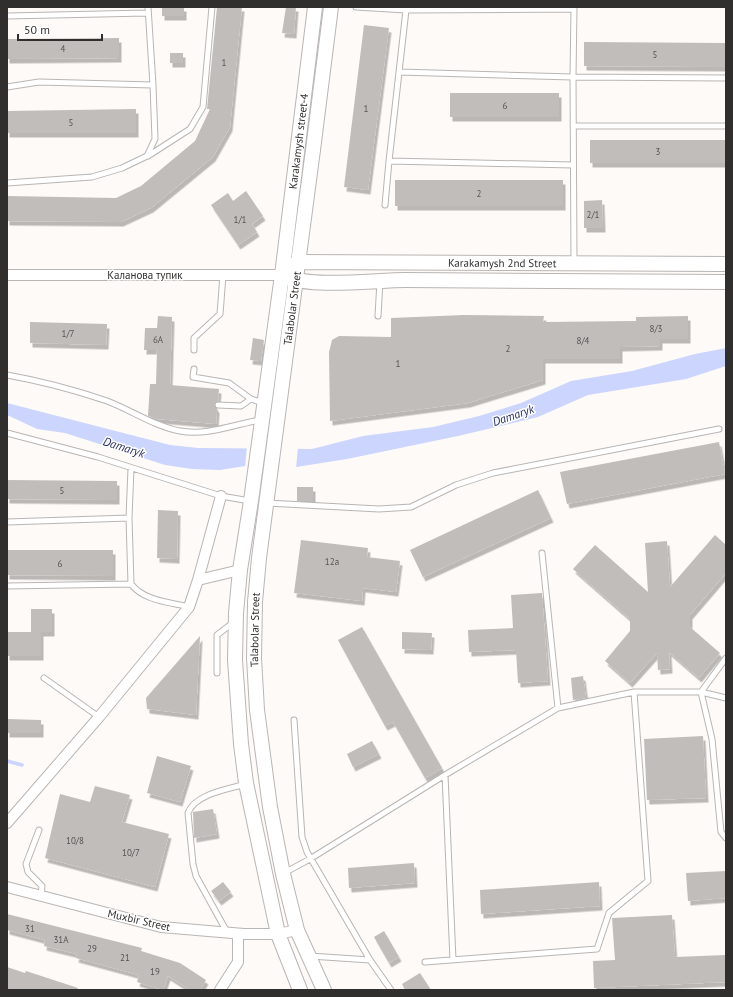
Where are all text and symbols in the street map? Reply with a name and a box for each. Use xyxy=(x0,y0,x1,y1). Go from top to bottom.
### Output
scale bar xyxy=(18,16,102,42)
text: 50 m xyxy=(24,22,50,37)
house number: 4 xyxy=(61,43,66,54)
house number: 5 xyxy=(653,49,658,60)
house number: 1 xyxy=(222,57,227,68)
street label: Karakamysh street-4 xyxy=(286,93,311,190)
house number: 6 xyxy=(503,100,508,111)
house number: 1 xyxy=(364,103,369,114)
house number: 5 xyxy=(69,117,74,128)
house number: 3 xyxy=(656,146,661,157)
house number: 2 xyxy=(477,188,482,199)
house number: 2/1 xyxy=(587,209,600,220)
house number: 1/1 xyxy=(234,214,247,225)
street label: Karakamysh 2nd Street xyxy=(448,256,557,270)
street label: Каланова тупик xyxy=(107,268,183,282)
street label: Talabolar Street xyxy=(280,270,304,346)
house number: 8/3 xyxy=(650,323,663,334)
house number: 1/7 xyxy=(62,328,75,339)
house number: 6А xyxy=(153,334,164,345)
house number: 8/4 xyxy=(577,335,590,346)
house number: 2 xyxy=(506,343,511,354)
house number: 1 xyxy=(396,358,401,369)
water label: Damaryk xyxy=(490,401,536,429)
water label: Damaryk xyxy=(101,433,147,461)
house number: 5 xyxy=(60,485,65,496)
house number: 12a xyxy=(325,556,339,567)
house number: 6 xyxy=(58,558,63,569)
street label: Talabolar Street xyxy=(247,592,263,667)
house number: 10/8 xyxy=(66,835,84,846)
house number: 10/7 xyxy=(122,847,140,858)
street label: Muxbir Street xyxy=(106,906,172,934)
house number: 31 xyxy=(25,923,35,934)
house number: 31A xyxy=(53,934,69,945)
house number: 29 xyxy=(87,943,97,954)
house number: 21 xyxy=(120,952,130,963)
house number: 19 xyxy=(150,966,160,977)

